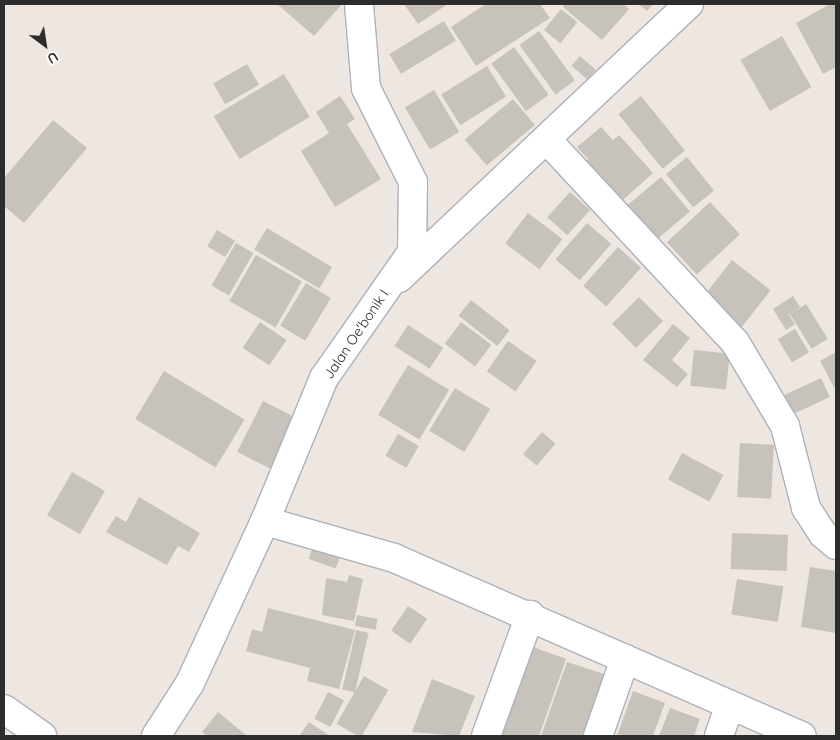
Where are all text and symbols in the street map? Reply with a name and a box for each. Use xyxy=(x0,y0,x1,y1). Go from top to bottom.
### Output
north arrow xyxy=(20,20,70,70)
text: U xyxy=(44,48,62,68)
street label: Jalan Oe'bonik I xyxy=(320,286,392,382)

